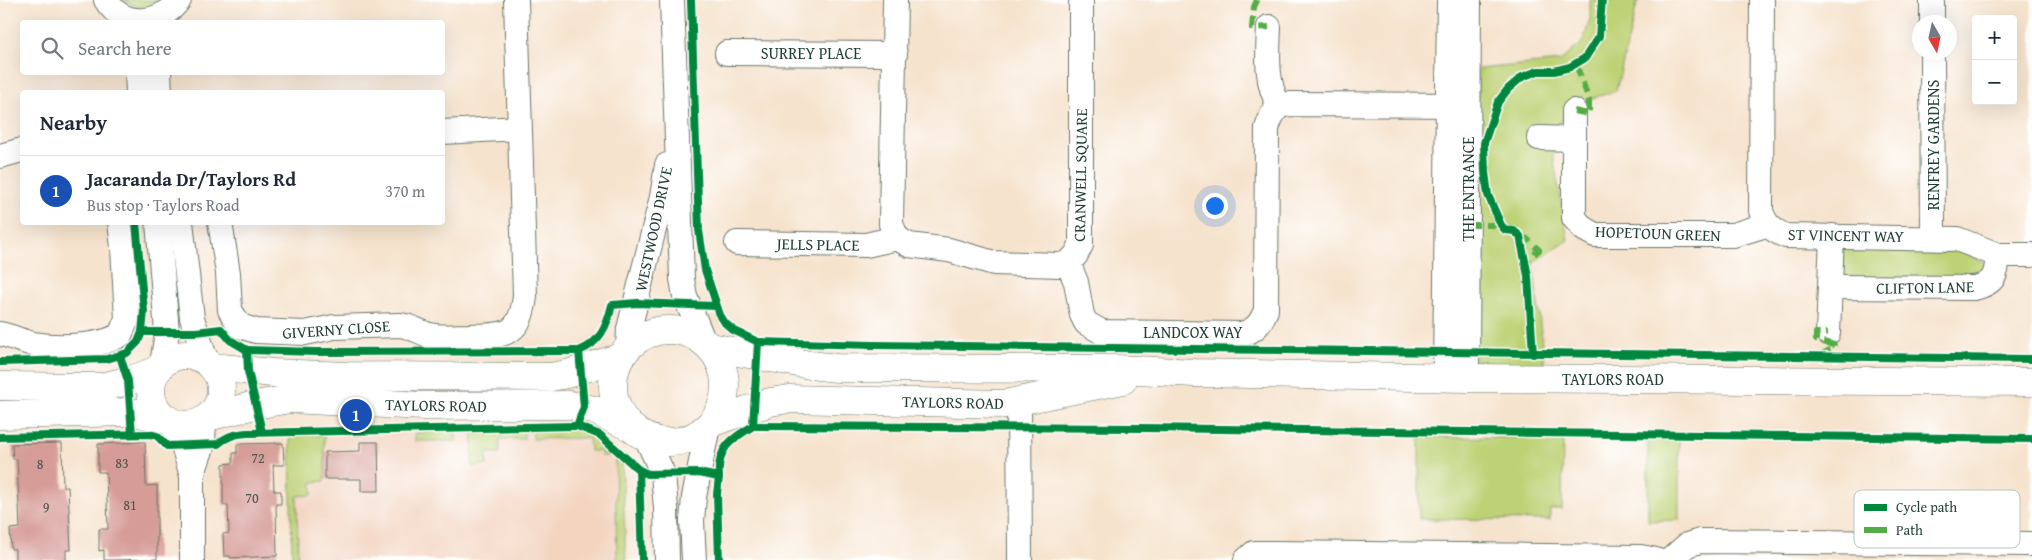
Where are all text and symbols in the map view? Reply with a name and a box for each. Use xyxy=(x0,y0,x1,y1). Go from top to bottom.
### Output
north arrow xyxy=(1912,15,1957,60)
map controls xyxy=(1972,15,2017,105)
button: + xyxy=(1972,15,2017,60)
search box xyxy=(20,20,445,75)
icon: search xyxy=(38,34,66,62)
text: Search here xyxy=(78,34,172,62)
street label: SURREY PLACE xyxy=(761,41,861,65)
button: − xyxy=(1972,60,2017,105)
street label: RENFREY GARDENS xyxy=(1921,80,1945,210)
text: Nearby xyxy=(40,107,107,138)
street label: CRANWELL SQUARE xyxy=(1067,108,1093,242)
street label: THE ENTRANCE xyxy=(1456,137,1480,241)
street label: WESTWOOD DRIVE xyxy=(628,164,678,294)
text: Jacaranda Dr/Taylors Rd xyxy=(87,165,296,193)
text: 1 xyxy=(52,179,60,203)
text: 370 m xyxy=(385,179,425,203)
text: Bus stop · Taylors Road xyxy=(87,193,240,217)
your location xyxy=(1202,193,1228,219)
street label: HOPETOUN GREEN xyxy=(1595,219,1722,247)
street label: ST VINCENT WAY xyxy=(1788,222,1905,248)
street label: JELLS PLACE xyxy=(774,231,860,257)
street label: CLIFTON LANE xyxy=(1876,274,1974,300)
street label: GIVERNY CLOSE xyxy=(281,313,391,345)
street label: LANDCOX WAY xyxy=(1143,320,1243,344)
street label: TAYLORS ROAD xyxy=(1562,367,1664,391)
street label: TAYLORS ROAD xyxy=(902,389,1004,415)
street label: TAYLORS ROAD xyxy=(385,392,487,418)
pin: 1 xyxy=(340,396,372,434)
house number: 72 xyxy=(251,448,265,468)
house number: 83 xyxy=(115,453,129,473)
house number: 8 xyxy=(37,454,44,474)
house number: 70 xyxy=(245,488,259,508)
legend xyxy=(1854,490,2020,548)
house number: 81 xyxy=(123,495,137,515)
house number: 9 xyxy=(43,497,50,517)
text: Cycle path xyxy=(1896,497,1957,517)
text: Path xyxy=(1896,520,1923,540)

